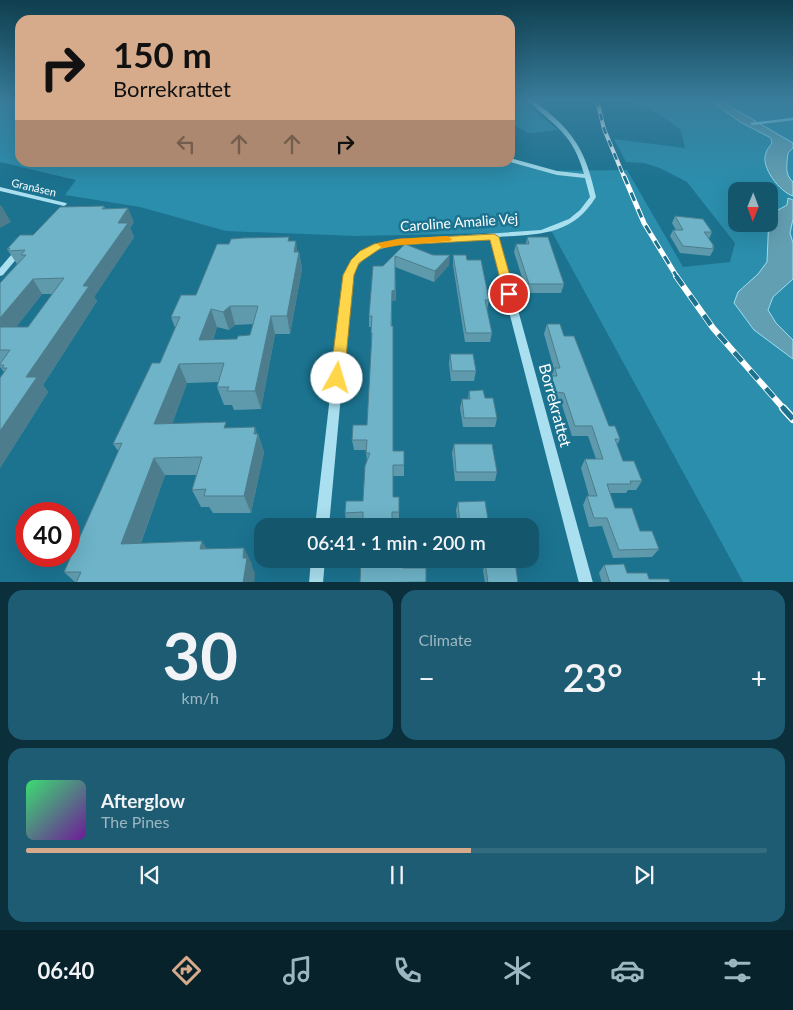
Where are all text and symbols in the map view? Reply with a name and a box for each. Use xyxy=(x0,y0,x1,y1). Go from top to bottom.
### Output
text: 150 m xyxy=(113,33,212,75)
icon: right xyxy=(30,35,95,100)
text: Borrekrattet xyxy=(113,75,231,102)
icon: left xyxy=(172,130,200,158)
icon: ahead xyxy=(225,130,253,158)
icon: ahead xyxy=(278,130,306,158)
icon: right xyxy=(331,130,359,158)
street label: Granåsen xyxy=(10,176,58,198)
north arrow xyxy=(728,182,778,232)
map controls xyxy=(728,182,778,232)
street label: Caroline Amalie Vej xyxy=(399,209,519,235)
pin xyxy=(488,273,530,315)
icon: arrive xyxy=(495,280,523,308)
position arrow xyxy=(310,351,362,403)
street label: Borrekrattet xyxy=(536,361,576,449)
speed limit sign: 40 xyxy=(15,502,80,567)
text: 06:41 · 1 min · 200 m xyxy=(307,531,486,554)
text: 30 xyxy=(163,616,238,694)
text: Climate xyxy=(419,630,472,649)
text: 23° xyxy=(563,654,623,700)
text: − xyxy=(419,661,435,695)
text: + xyxy=(751,661,767,695)
text: km/h xyxy=(182,688,219,707)
text: Afterglow xyxy=(101,789,185,812)
text: The Pines xyxy=(101,812,170,831)
icon: previous xyxy=(136,861,164,889)
icon: pause xyxy=(383,861,411,889)
icon: next xyxy=(630,861,658,889)
icon: directions xyxy=(169,953,204,988)
icon: music xyxy=(280,953,315,988)
icon: phone xyxy=(390,953,425,988)
icon: climate xyxy=(500,953,535,988)
icon: car xyxy=(610,953,645,988)
icon: filters xyxy=(720,953,755,988)
text: 06:40 xyxy=(38,957,94,984)

